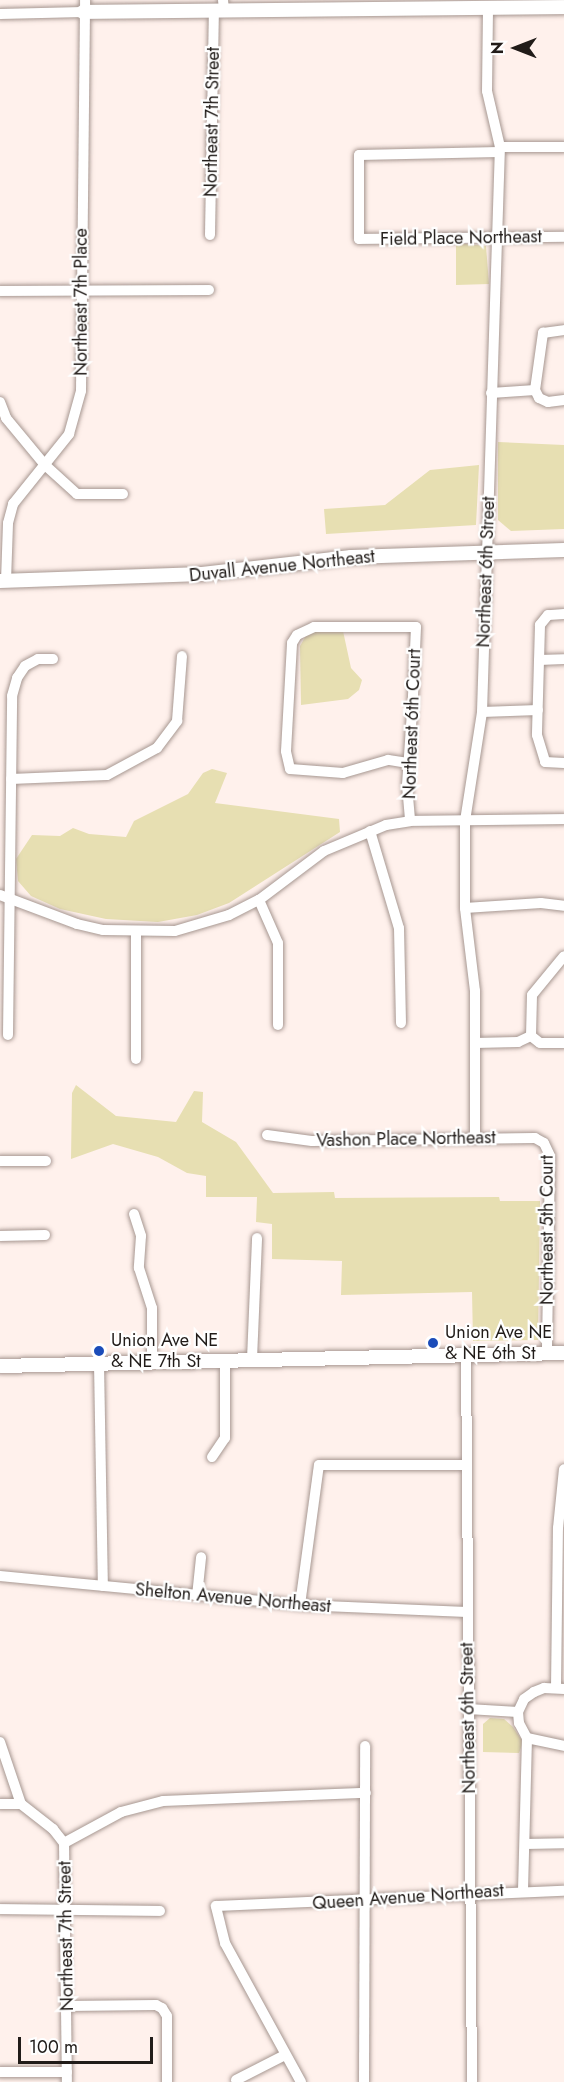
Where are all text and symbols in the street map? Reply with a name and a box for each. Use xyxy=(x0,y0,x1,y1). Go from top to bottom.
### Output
north arrow xyxy=(486,18,546,78)
text: N xyxy=(486,42,509,54)
street label: Northeast 7th Street xyxy=(200,47,224,197)
street label: Field Place Northeast xyxy=(380,226,542,250)
street label: Northeast 7th Place xyxy=(70,228,92,376)
street label: Northeast 6th Street xyxy=(473,496,499,648)
street label: Duvall Avenue Northeast xyxy=(188,546,376,586)
street label: Northeast 6th Court xyxy=(399,649,425,799)
street label: Vashon Place Northeast xyxy=(316,1127,496,1151)
street label: Northeast 5th Court xyxy=(536,1155,558,1305)
place label: Union Ave NE & NE 6th St xyxy=(445,1322,552,1364)
place label: Union Ave NE & NE 7th St xyxy=(111,1330,218,1372)
marker: Union Ave NE & NE 6th St xyxy=(426,1336,440,1350)
marker: Union Ave NE & NE 7th St xyxy=(92,1344,106,1358)
street label: Shelton Avenue Northeast xyxy=(134,1579,332,1617)
street label: Northeast 6th Street xyxy=(456,1642,480,1794)
street label: Northeast 7th Street xyxy=(54,1861,78,2011)
street label: Queen Avenue Northeast xyxy=(312,1880,504,1914)
scale bar xyxy=(21,2025,156,2063)
text: 100 m xyxy=(29,2034,78,2060)

